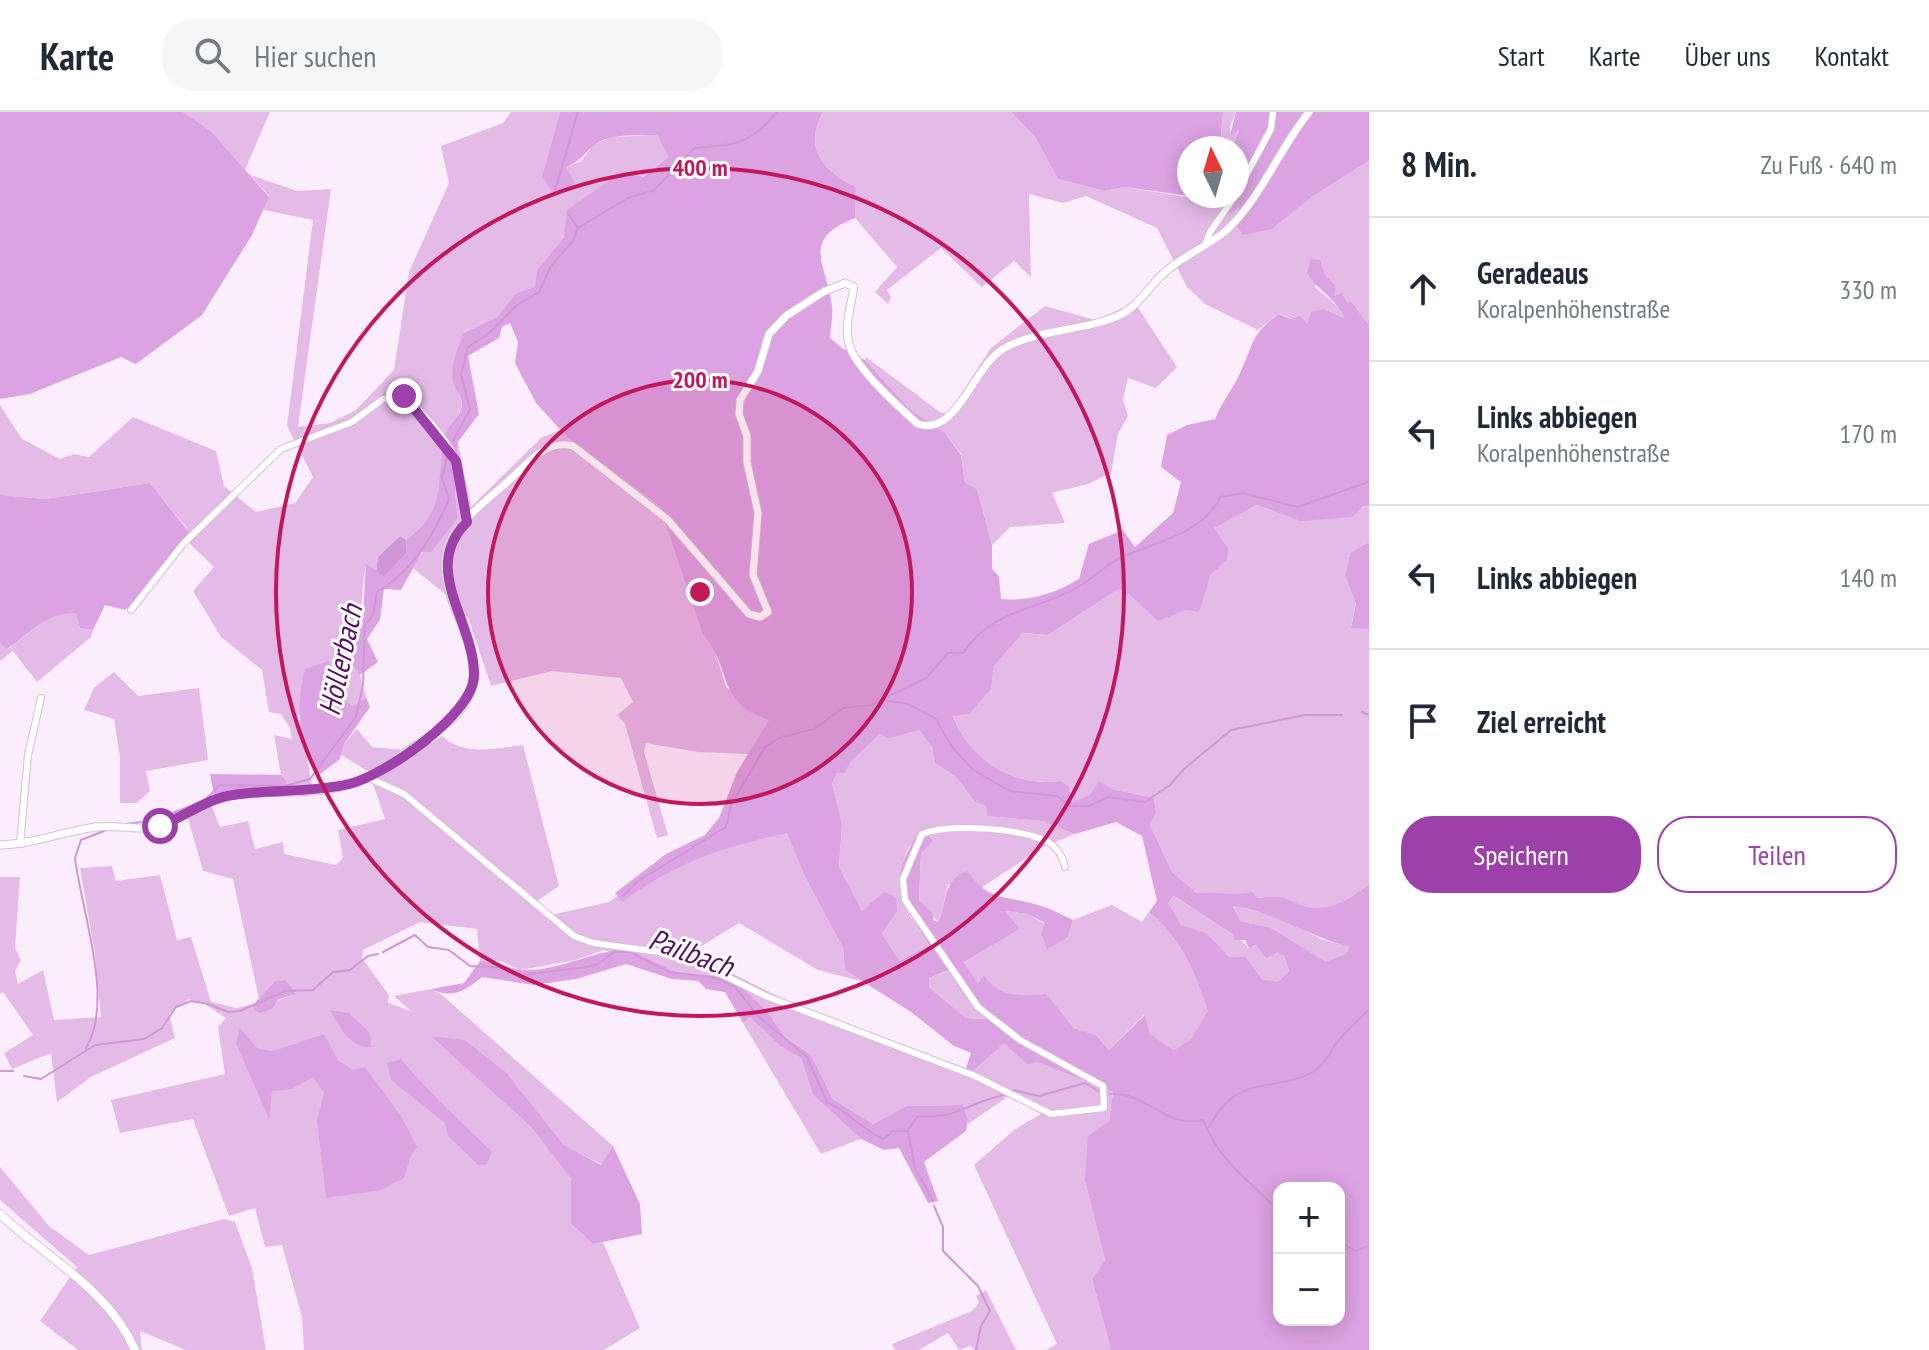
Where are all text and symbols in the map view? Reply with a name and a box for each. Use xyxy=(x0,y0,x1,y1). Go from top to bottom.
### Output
search box xyxy=(162,19,722,91)
text: Karte xyxy=(40,31,114,80)
icon: search xyxy=(190,33,234,77)
text: Hier suchen xyxy=(254,36,376,75)
text: Start xyxy=(1498,37,1545,74)
text: Karte xyxy=(1589,37,1641,74)
text: Über uns xyxy=(1685,37,1770,74)
text: Kontakt xyxy=(1814,37,1889,74)
north arrow xyxy=(1177,136,1249,208)
text: 8 Min. xyxy=(1401,142,1477,186)
text: Zu Fuß · 640 m xyxy=(1760,148,1897,181)
text: 400 m xyxy=(672,152,728,183)
text: Geradeaus xyxy=(1477,253,1589,292)
icon: ahead xyxy=(1401,267,1445,311)
text: 330 m xyxy=(1839,273,1897,306)
text: Koralpenhöhenstraße xyxy=(1477,292,1670,325)
text: 200 m xyxy=(672,364,728,395)
route end xyxy=(386,378,422,414)
text: Links abbiegen xyxy=(1477,397,1637,436)
icon: left xyxy=(1401,411,1445,455)
text: 170 m xyxy=(1839,417,1897,450)
text: Koralpenhöhenstraße xyxy=(1477,436,1670,469)
icon: left xyxy=(1401,555,1445,599)
text: Links abbiegen xyxy=(1477,558,1637,597)
text: 140 m xyxy=(1839,561,1897,594)
centre of rings xyxy=(686,578,714,606)
water label: Höllerbach xyxy=(309,599,371,719)
icon: arrive xyxy=(1401,699,1445,743)
text: Ziel erreicht xyxy=(1477,702,1606,741)
route start xyxy=(142,808,178,844)
button: Speichern xyxy=(1401,816,1641,893)
button: Teilen xyxy=(1657,816,1897,893)
water label: Pailbach xyxy=(644,918,741,985)
map controls xyxy=(1273,1182,1345,1326)
button: + xyxy=(1273,1182,1345,1254)
button: − xyxy=(1273,1254,1345,1326)

